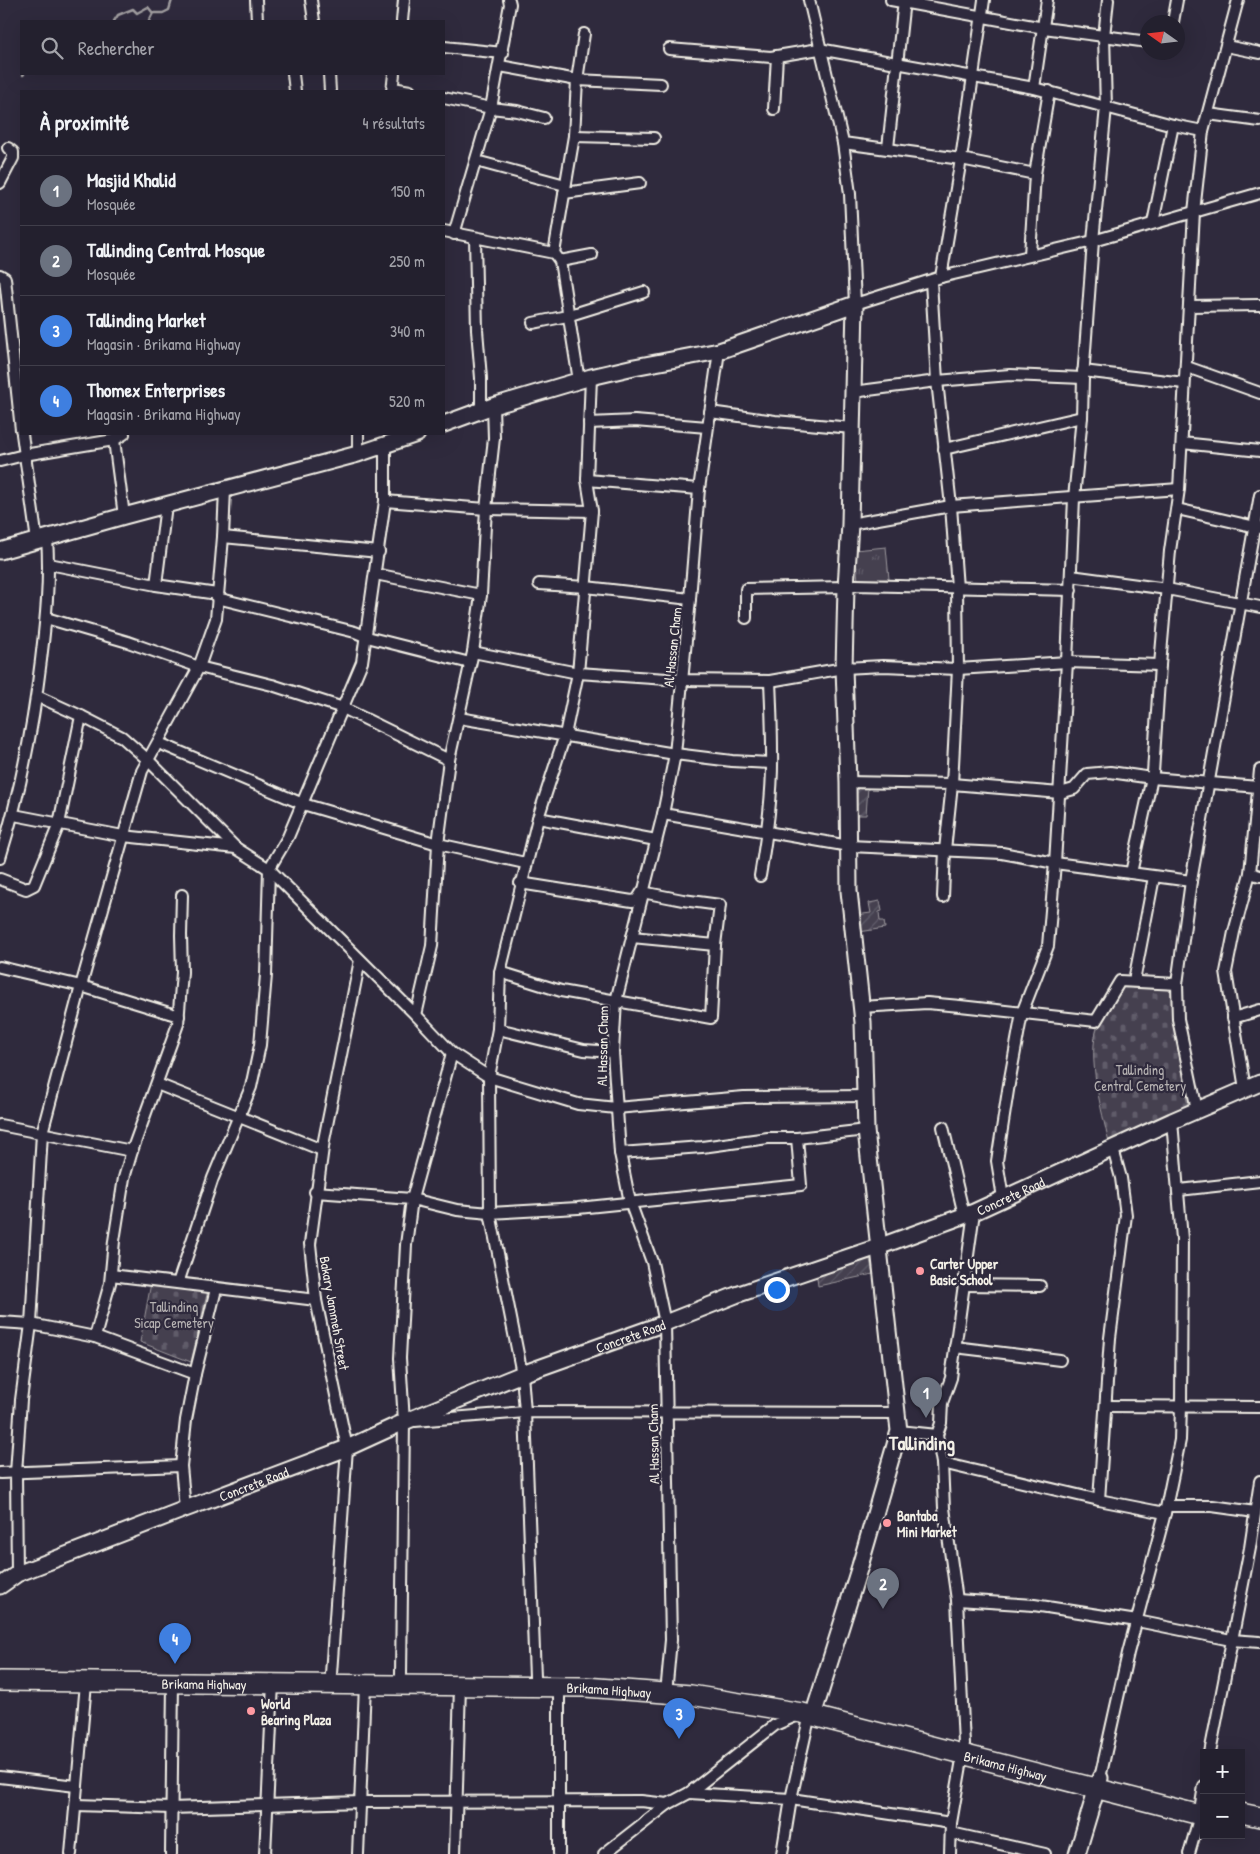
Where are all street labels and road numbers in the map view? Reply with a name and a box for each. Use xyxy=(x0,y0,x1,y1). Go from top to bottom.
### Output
street label: Al Hassan Cham xyxy=(658,606,686,688)
street label: Al Hassan Cham xyxy=(592,1006,612,1086)
street label: Concrete Road xyxy=(973,1171,1048,1219)
street label: Bakary Jammeh Street xyxy=(315,1255,354,1372)
street label: Concrete Road xyxy=(593,1314,668,1357)
street label: Al Hassan Cham xyxy=(643,1404,663,1484)
street label: Concrete Road xyxy=(216,1461,291,1505)
street label: Brikama Highway xyxy=(161,1673,247,1694)
street label: Brikama Highway xyxy=(566,1677,652,1702)
street label: Brikama Highway xyxy=(962,1745,1049,1786)

